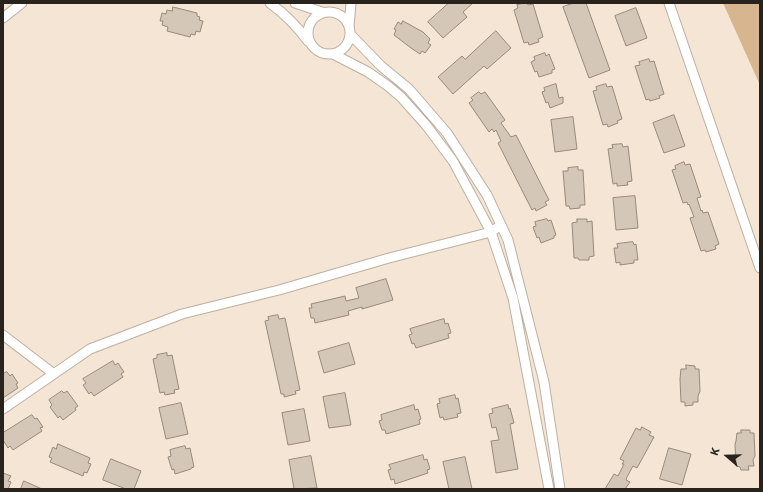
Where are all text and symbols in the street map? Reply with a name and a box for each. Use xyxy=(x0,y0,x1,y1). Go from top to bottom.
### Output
north arrow xyxy=(707,436,747,476)
text: K xyxy=(708,446,723,457)

